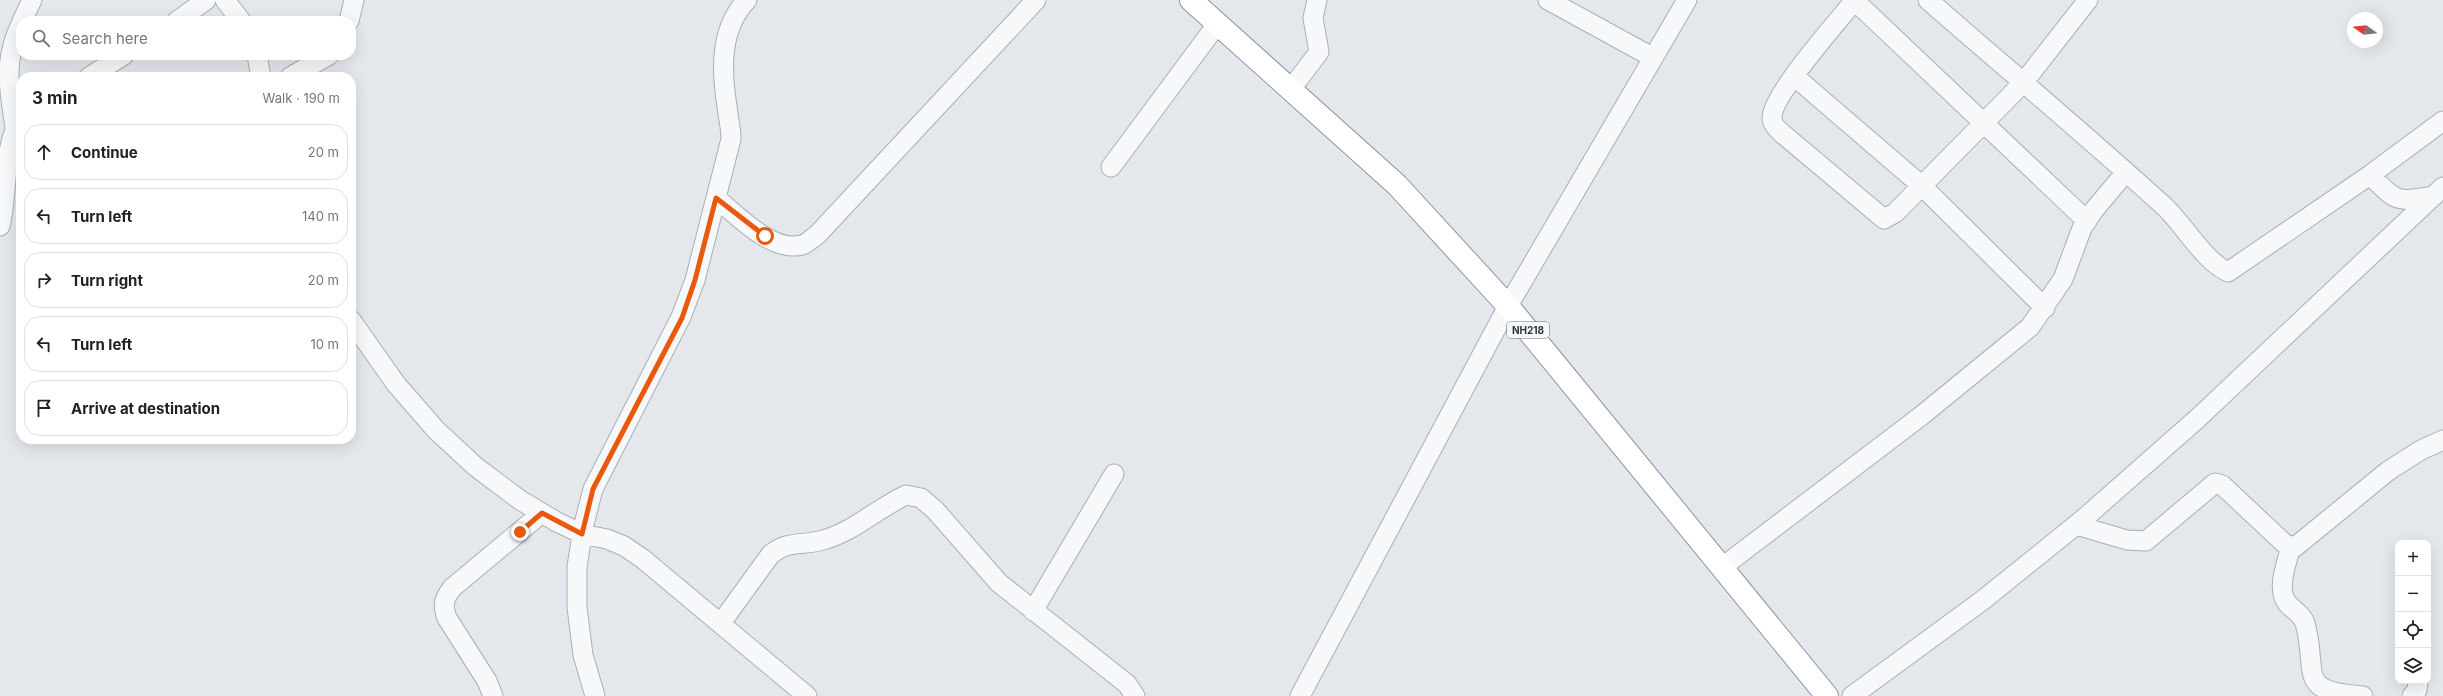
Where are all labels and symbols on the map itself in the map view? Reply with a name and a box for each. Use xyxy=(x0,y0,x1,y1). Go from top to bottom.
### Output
north arrow xyxy=(2347,12,2383,48)
route start xyxy=(756,227,774,245)
road number: NH218 xyxy=(1507,322,1549,338)
route end xyxy=(511,523,529,541)

